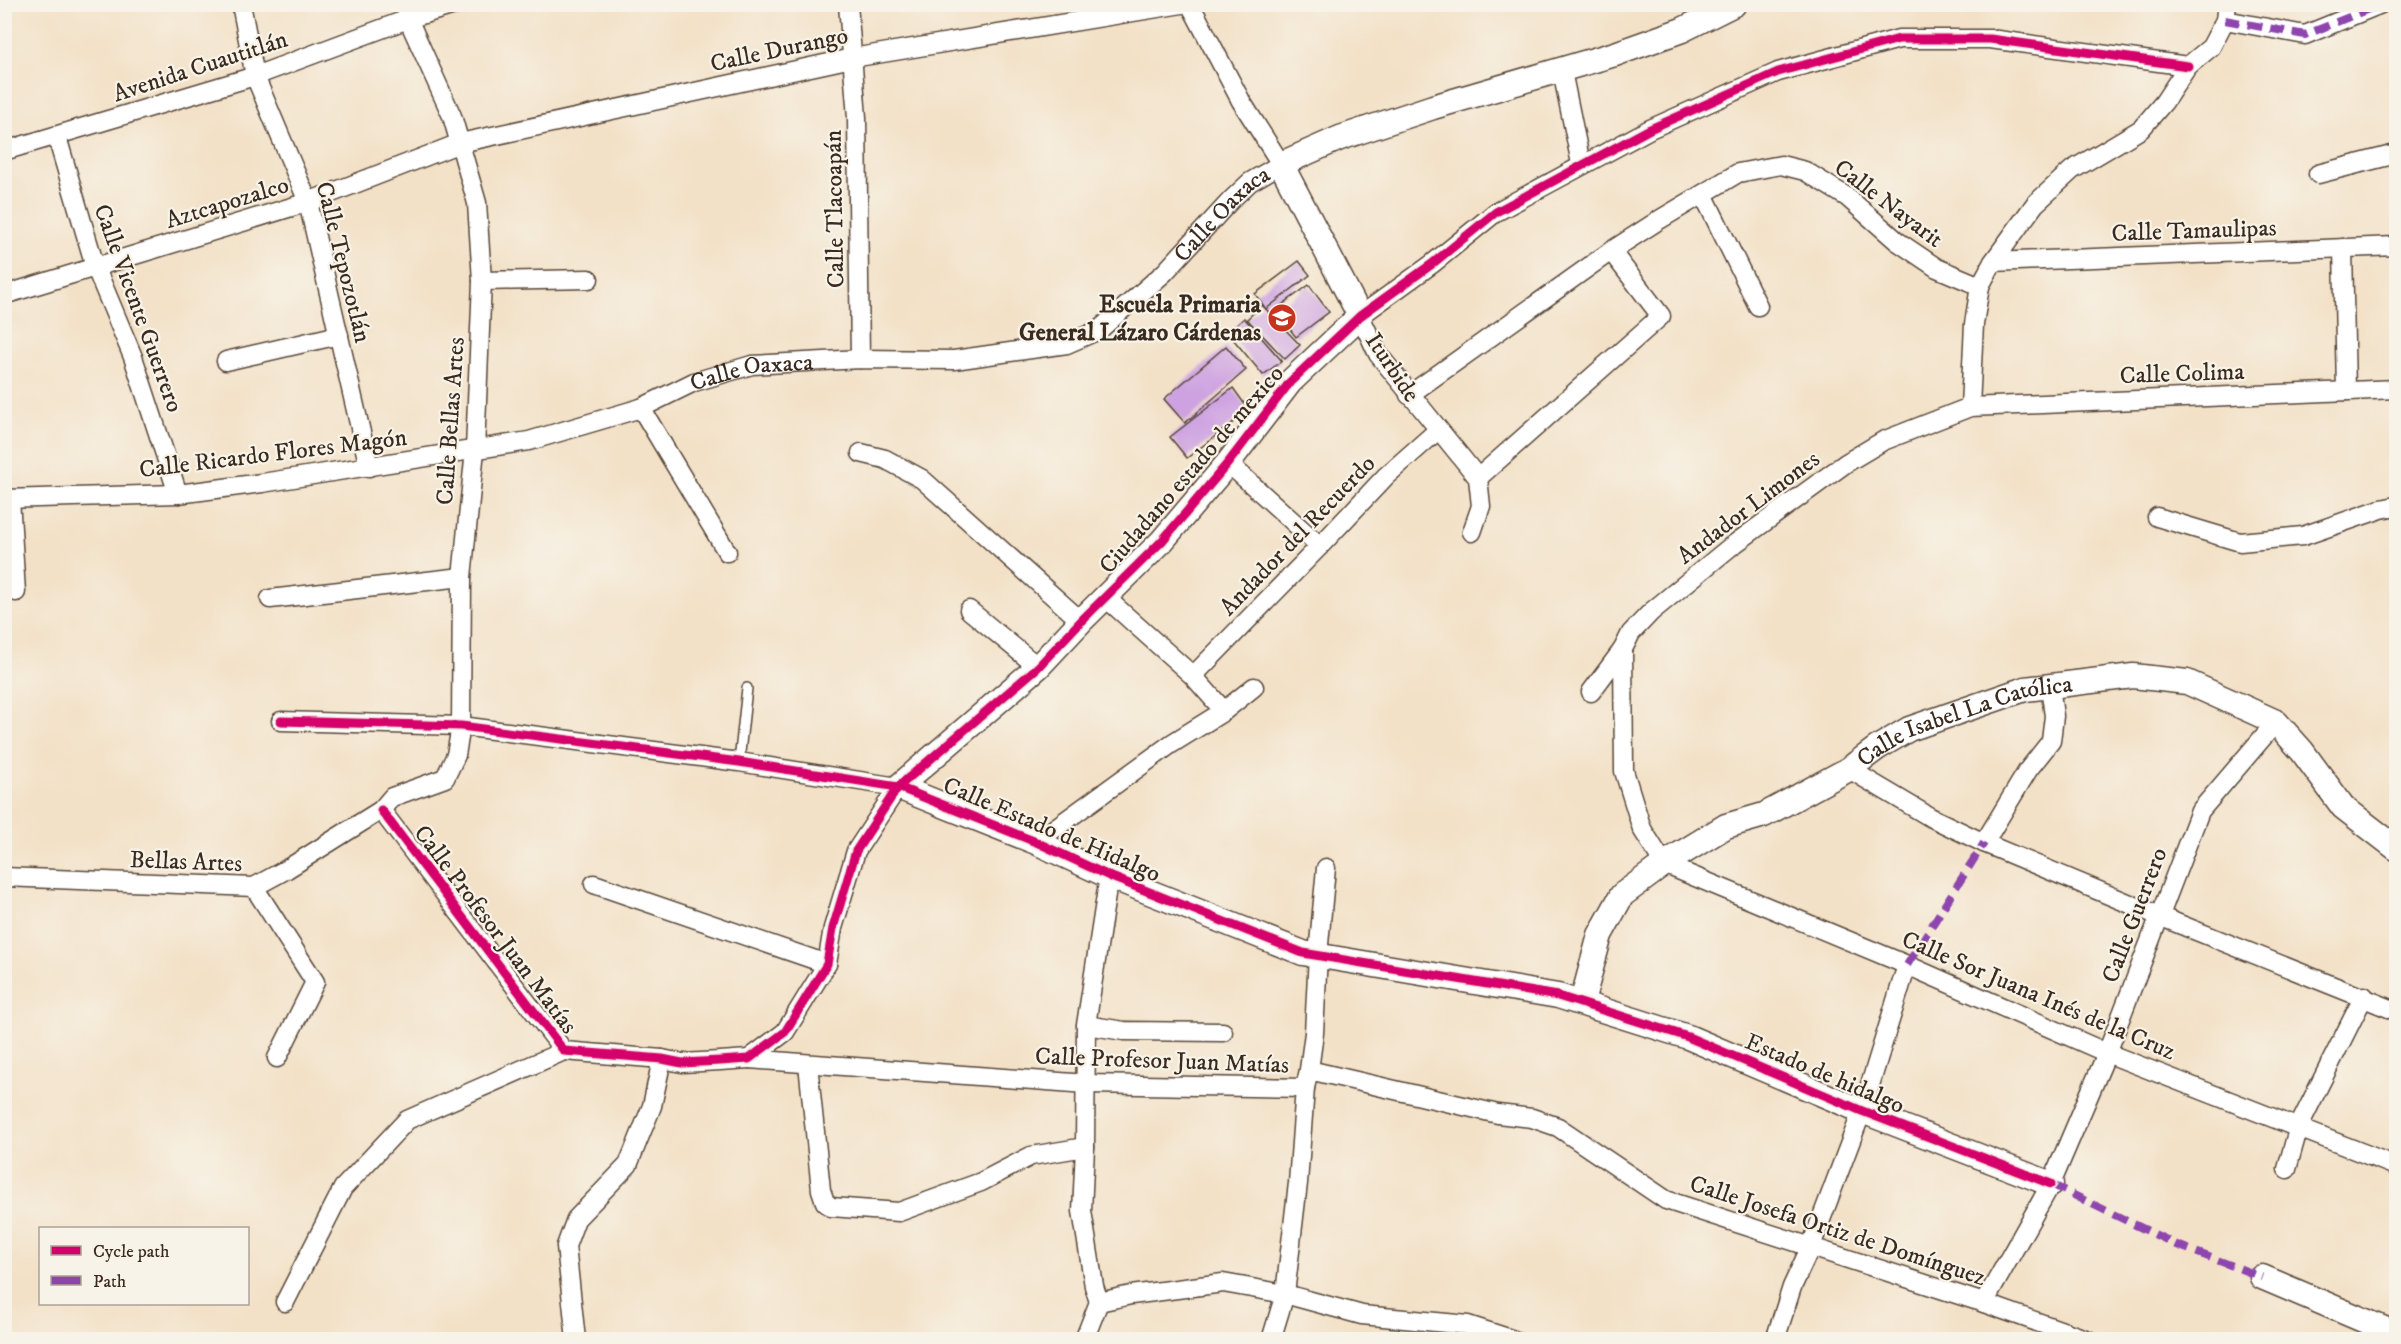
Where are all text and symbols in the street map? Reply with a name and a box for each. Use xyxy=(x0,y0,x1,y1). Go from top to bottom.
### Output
street label: Calle Durango xyxy=(708,21,851,79)
street label: Avenida Cuautitlán xyxy=(109,24,292,109)
street label: Calle Tlacoapán xyxy=(819,129,851,288)
street label: Calle Nayarit xyxy=(1828,153,1949,255)
street label: Calle Oaxaca xyxy=(1167,159,1276,269)
street label: Aztcapozalco xyxy=(162,170,293,236)
street label: Calle Tepozotlán xyxy=(309,179,378,346)
street label: Calle Vicente Guerrero xyxy=(87,200,190,416)
street label: Calle Tamaulipas xyxy=(2111,213,2277,249)
place label: Escuela Primaria General Lázaro Cárdenas xyxy=(1019,290,1262,348)
school or university icon: Escuela Primaria General Lázaro Cárdenas xyxy=(1266,302,1298,334)
street label: Iturbide xyxy=(1358,327,1426,408)
street label: Calle Bellas Artes xyxy=(430,336,472,506)
street label: Calle Oaxaca xyxy=(687,348,815,398)
street label: Calle Colima xyxy=(2119,357,2246,391)
street label: Ciudadano estado de mexico xyxy=(1093,359,1291,580)
street label: Calle Ricardo Flores Magón xyxy=(138,423,409,485)
street label: Andador Limones xyxy=(1671,444,1826,571)
street label: Andador del Recuerdo xyxy=(1213,449,1382,622)
street label: Calle Isabel La Católica xyxy=(1851,669,2075,774)
street label: Calle Estado de Hidalgo xyxy=(938,771,1165,889)
street label: Calle Profesor Juan Matías xyxy=(407,819,584,1040)
street label: Calle Guerrero xyxy=(2095,844,2174,987)
street label: Bellas Artes xyxy=(129,845,243,879)
street label: Calle Sor Juana Inés de la Cruz xyxy=(1897,925,2181,1067)
street label: Estado de hidalgo xyxy=(1740,1027,1909,1121)
street label: Calle Profesor Juan Matías xyxy=(1035,1042,1289,1080)
street label: Calle Josefa Ortiz de Domínguez xyxy=(1686,1169,1990,1293)
legend xyxy=(39,1227,249,1305)
text: Cycle path xyxy=(93,1241,170,1263)
text: Path xyxy=(93,1271,127,1293)

